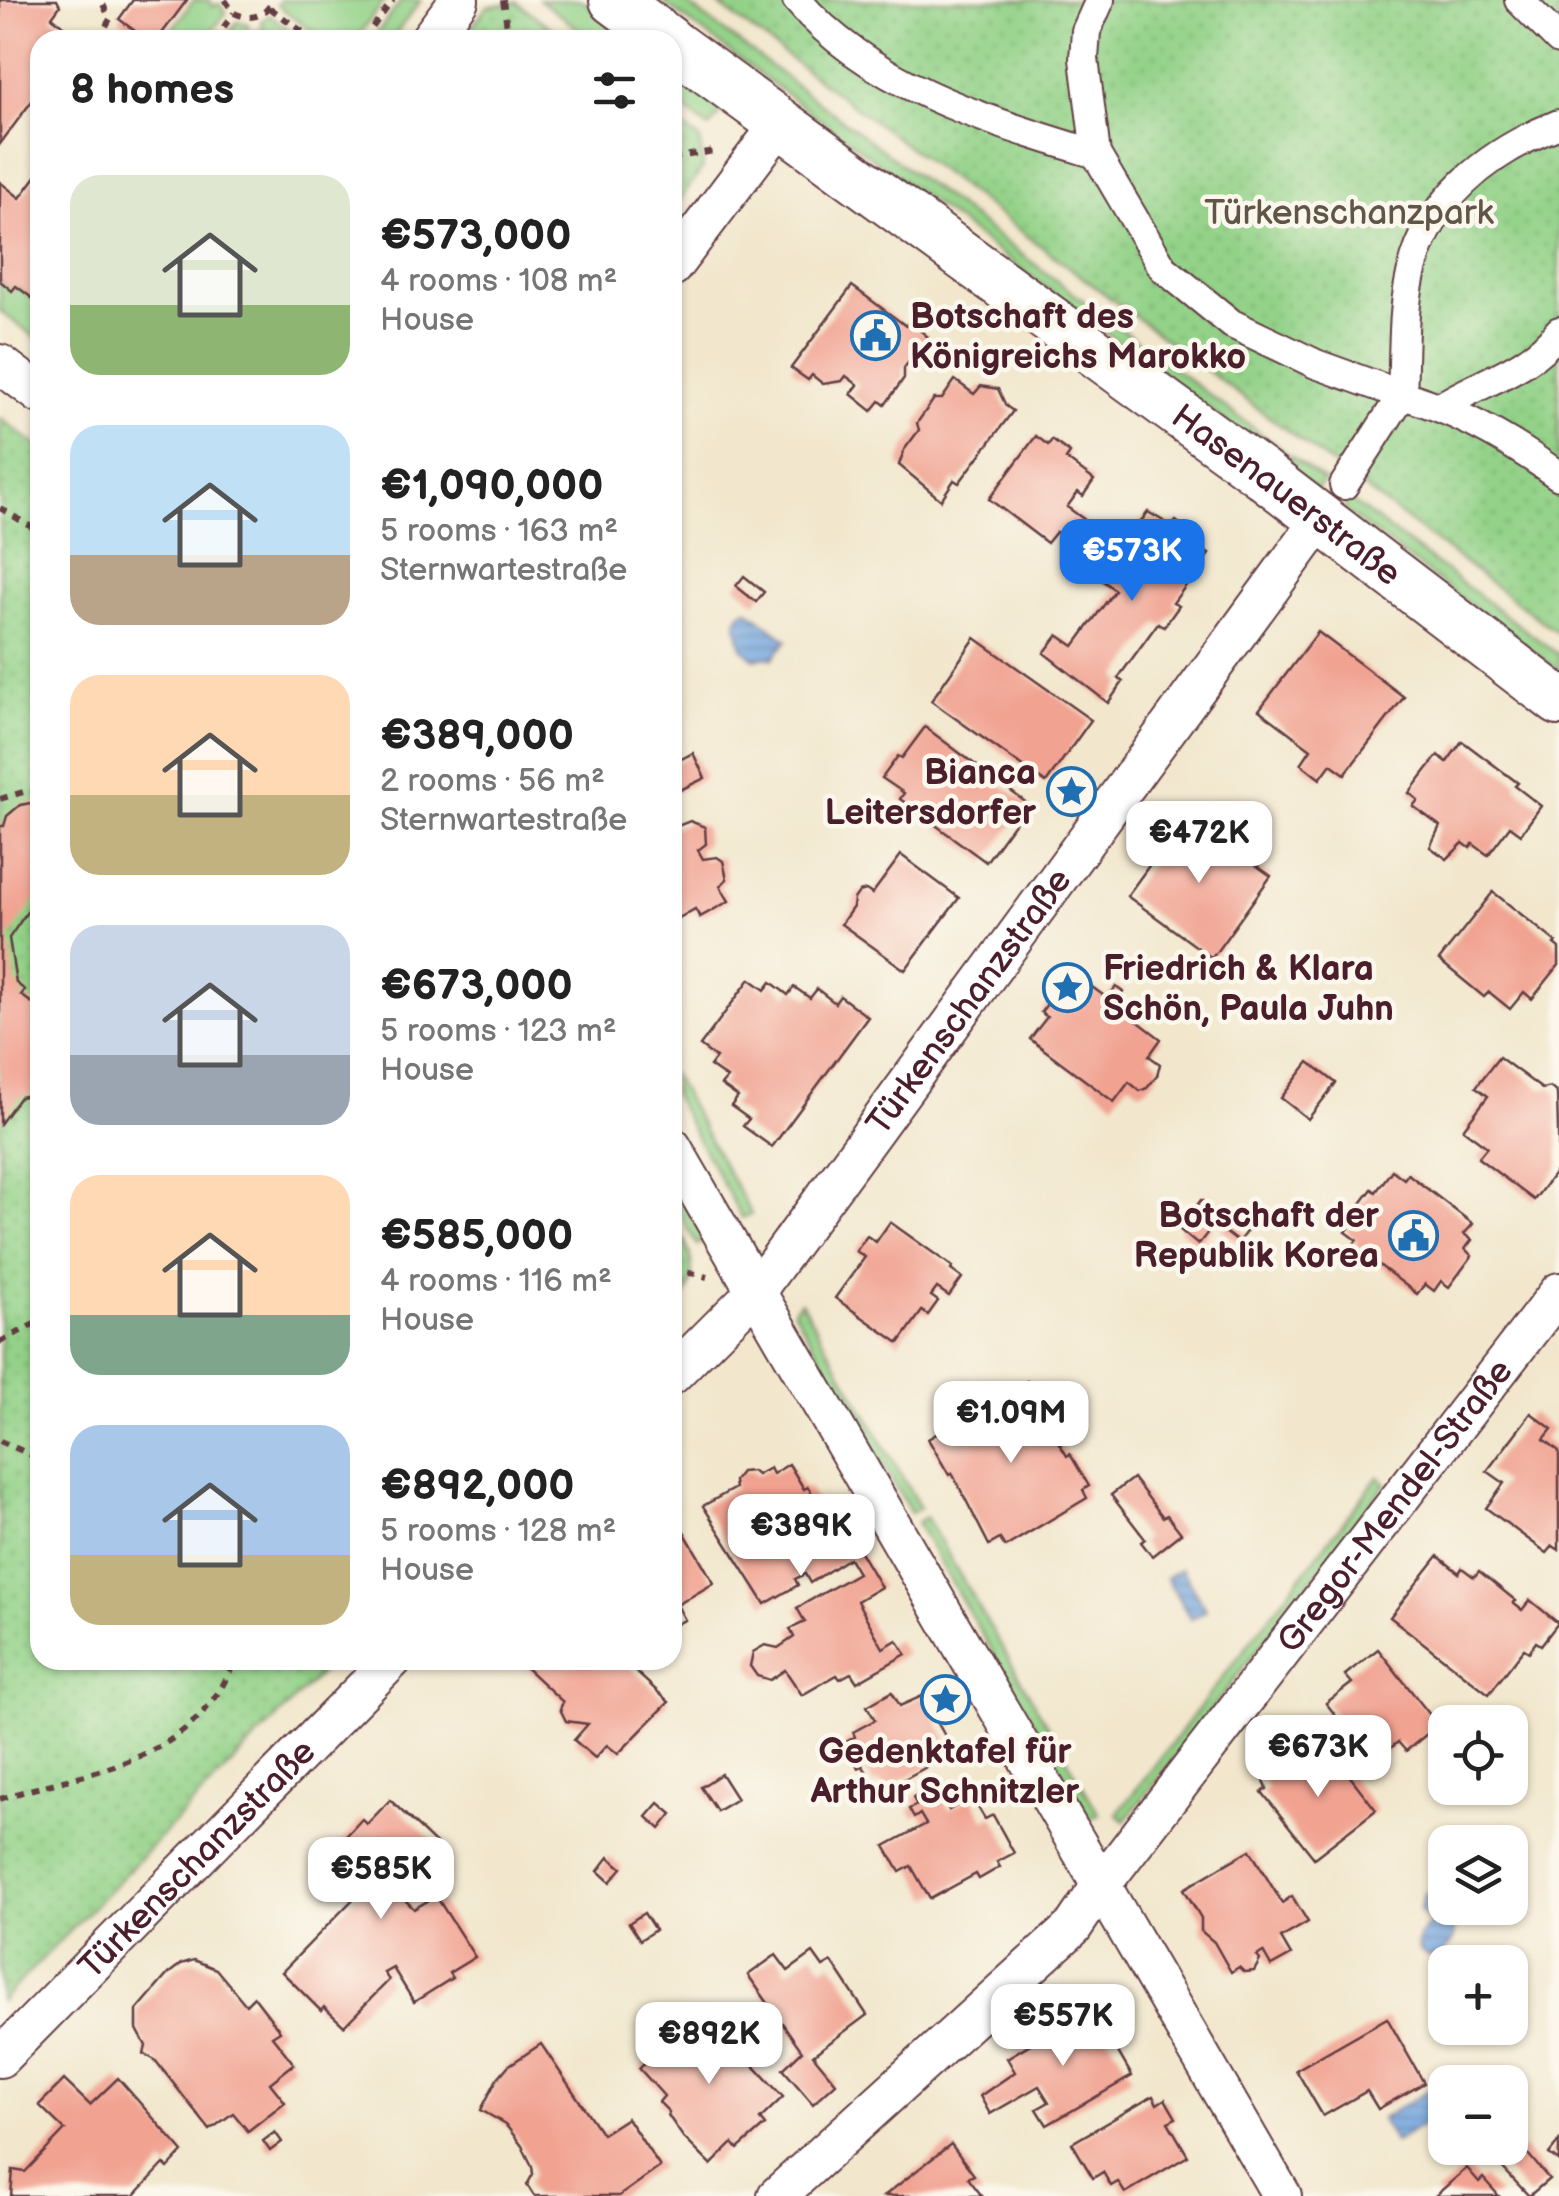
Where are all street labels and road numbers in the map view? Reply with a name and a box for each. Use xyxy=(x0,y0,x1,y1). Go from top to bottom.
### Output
street label: Hasenauerstraße xyxy=(1163,395,1409,595)
street label: Türkenschanzstraße xyxy=(858,860,1081,1144)
street label: Gregor-Mendel-Straße xyxy=(1268,1351,1522,1662)
street label: Türkenschanzstraße xyxy=(70,1731,325,1989)

